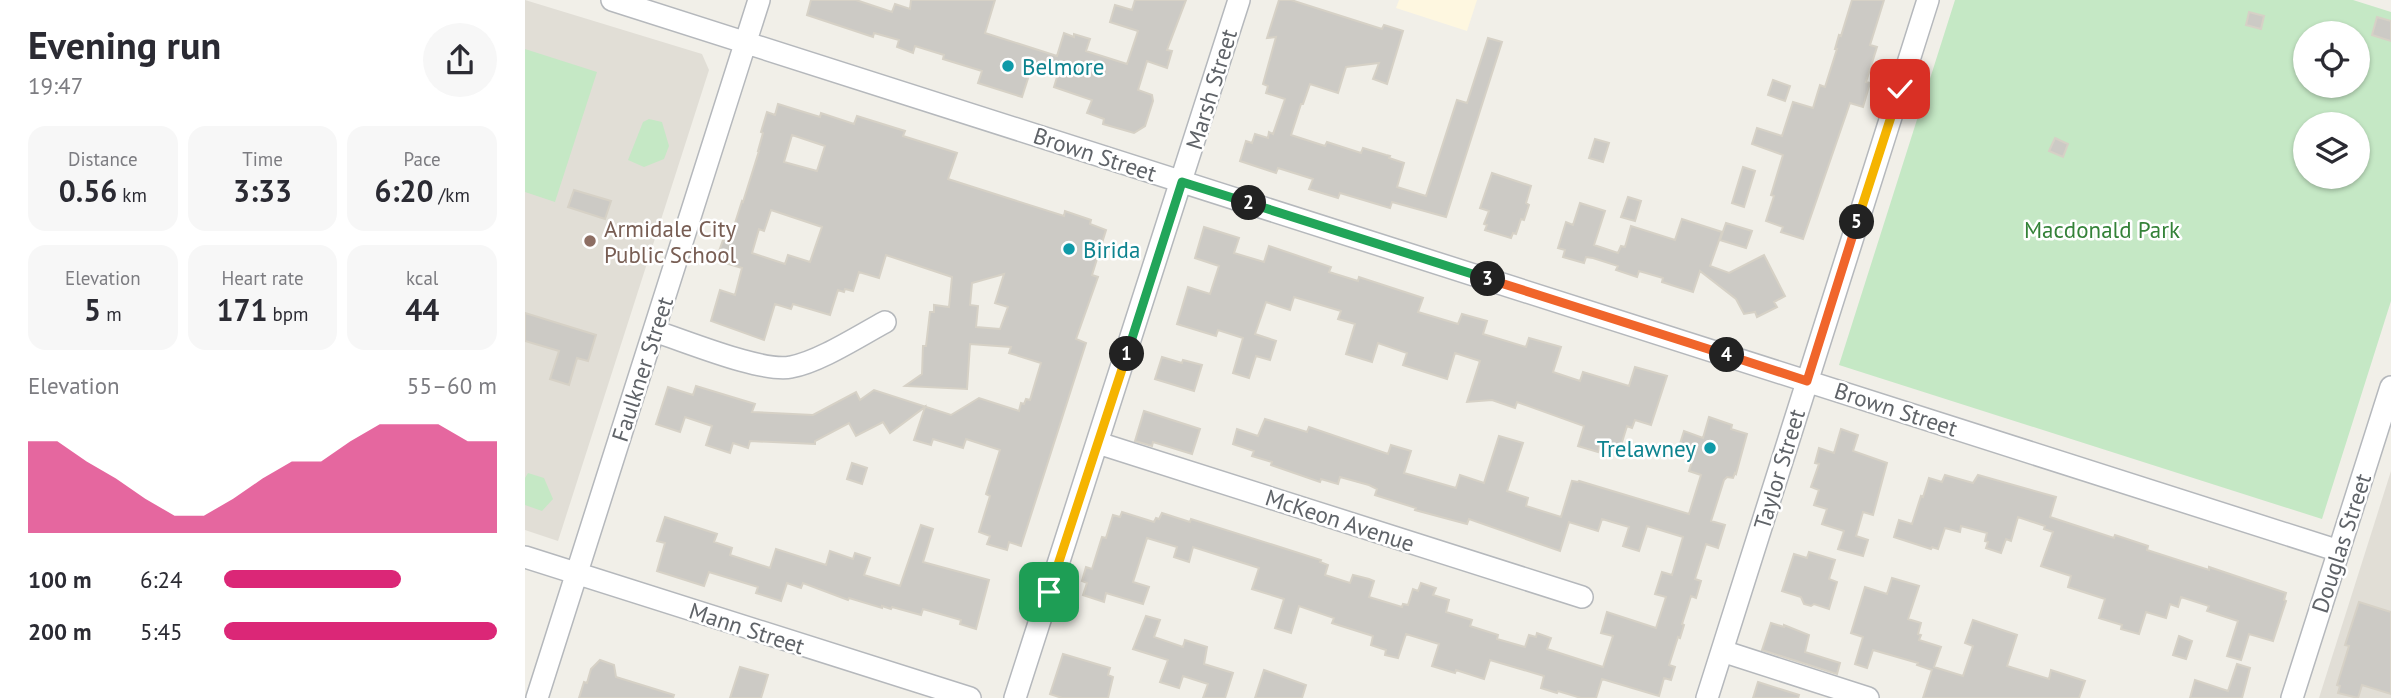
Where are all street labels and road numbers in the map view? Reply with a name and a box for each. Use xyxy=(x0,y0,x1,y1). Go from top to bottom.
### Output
street label: Marsh Street xyxy=(1179,25,1243,153)
street label: Brown Street xyxy=(1030,120,1160,188)
street label: Faulkner Street xyxy=(605,293,679,445)
street label: Brown Street xyxy=(1831,375,1961,443)
street label: Taylor Street xyxy=(1747,405,1811,533)
street label: Douglas Street xyxy=(2305,469,2377,616)
street label: McKeon Avenue xyxy=(1262,482,1418,558)
street label: Mann Street xyxy=(686,596,809,660)

